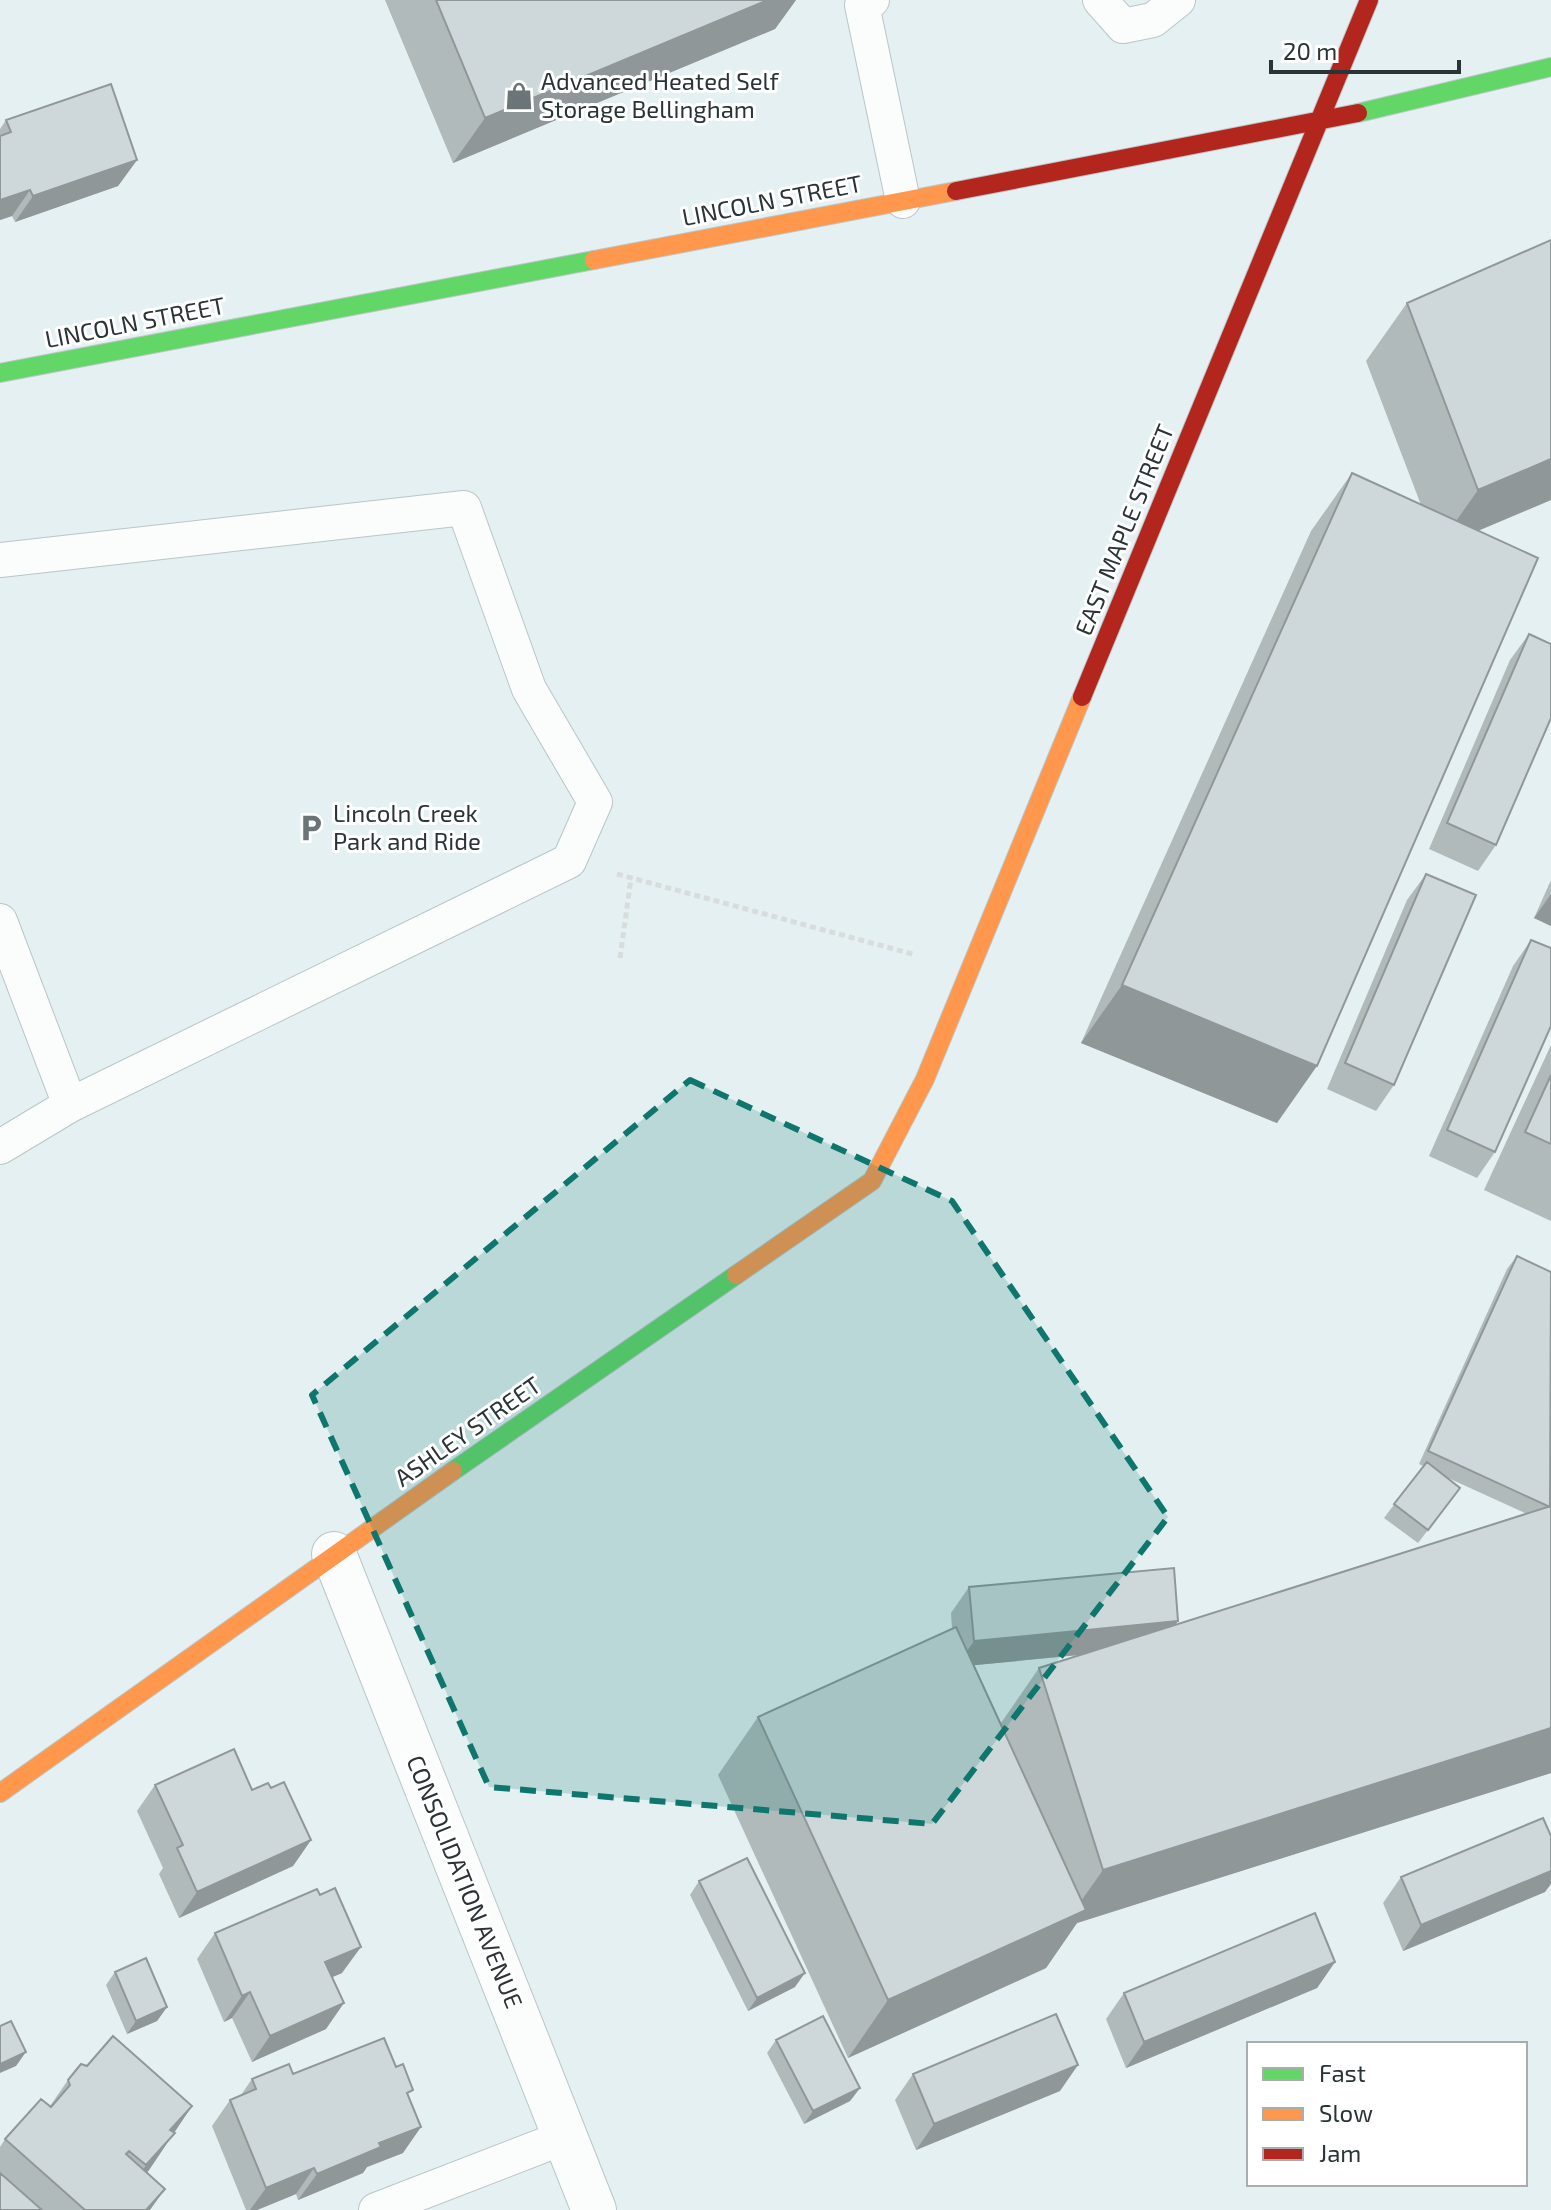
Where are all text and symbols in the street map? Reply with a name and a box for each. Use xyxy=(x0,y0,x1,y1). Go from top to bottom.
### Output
scale bar xyxy=(1271,24,1459,74)
text: 20 m xyxy=(1283,36,1337,65)
place label: Advanced Heated Self Storage Bellingham xyxy=(541,66,780,123)
shop icon: Advanced Heated Self Storage Bellingham xyxy=(504,81,534,111)
street label: LINCOLN STREET xyxy=(679,168,864,231)
street label: LINCOLN STREET xyxy=(42,290,227,353)
street label: EAST MAPLE STREET xyxy=(1068,420,1179,639)
place label: Lincoln Creek Park and Ride xyxy=(333,798,481,855)
parking icon: Lincoln Creek Park and Ride xyxy=(296,813,326,843)
street label: ASHLEY STREET xyxy=(389,1370,546,1492)
street label: CONSOLIDATION AVENUE xyxy=(401,1751,529,2012)
legend xyxy=(1247,2042,1527,2186)
text: Fast xyxy=(1319,2058,1366,2087)
text: Slow xyxy=(1319,2098,1373,2127)
text: Jam xyxy=(1319,2138,1361,2167)

